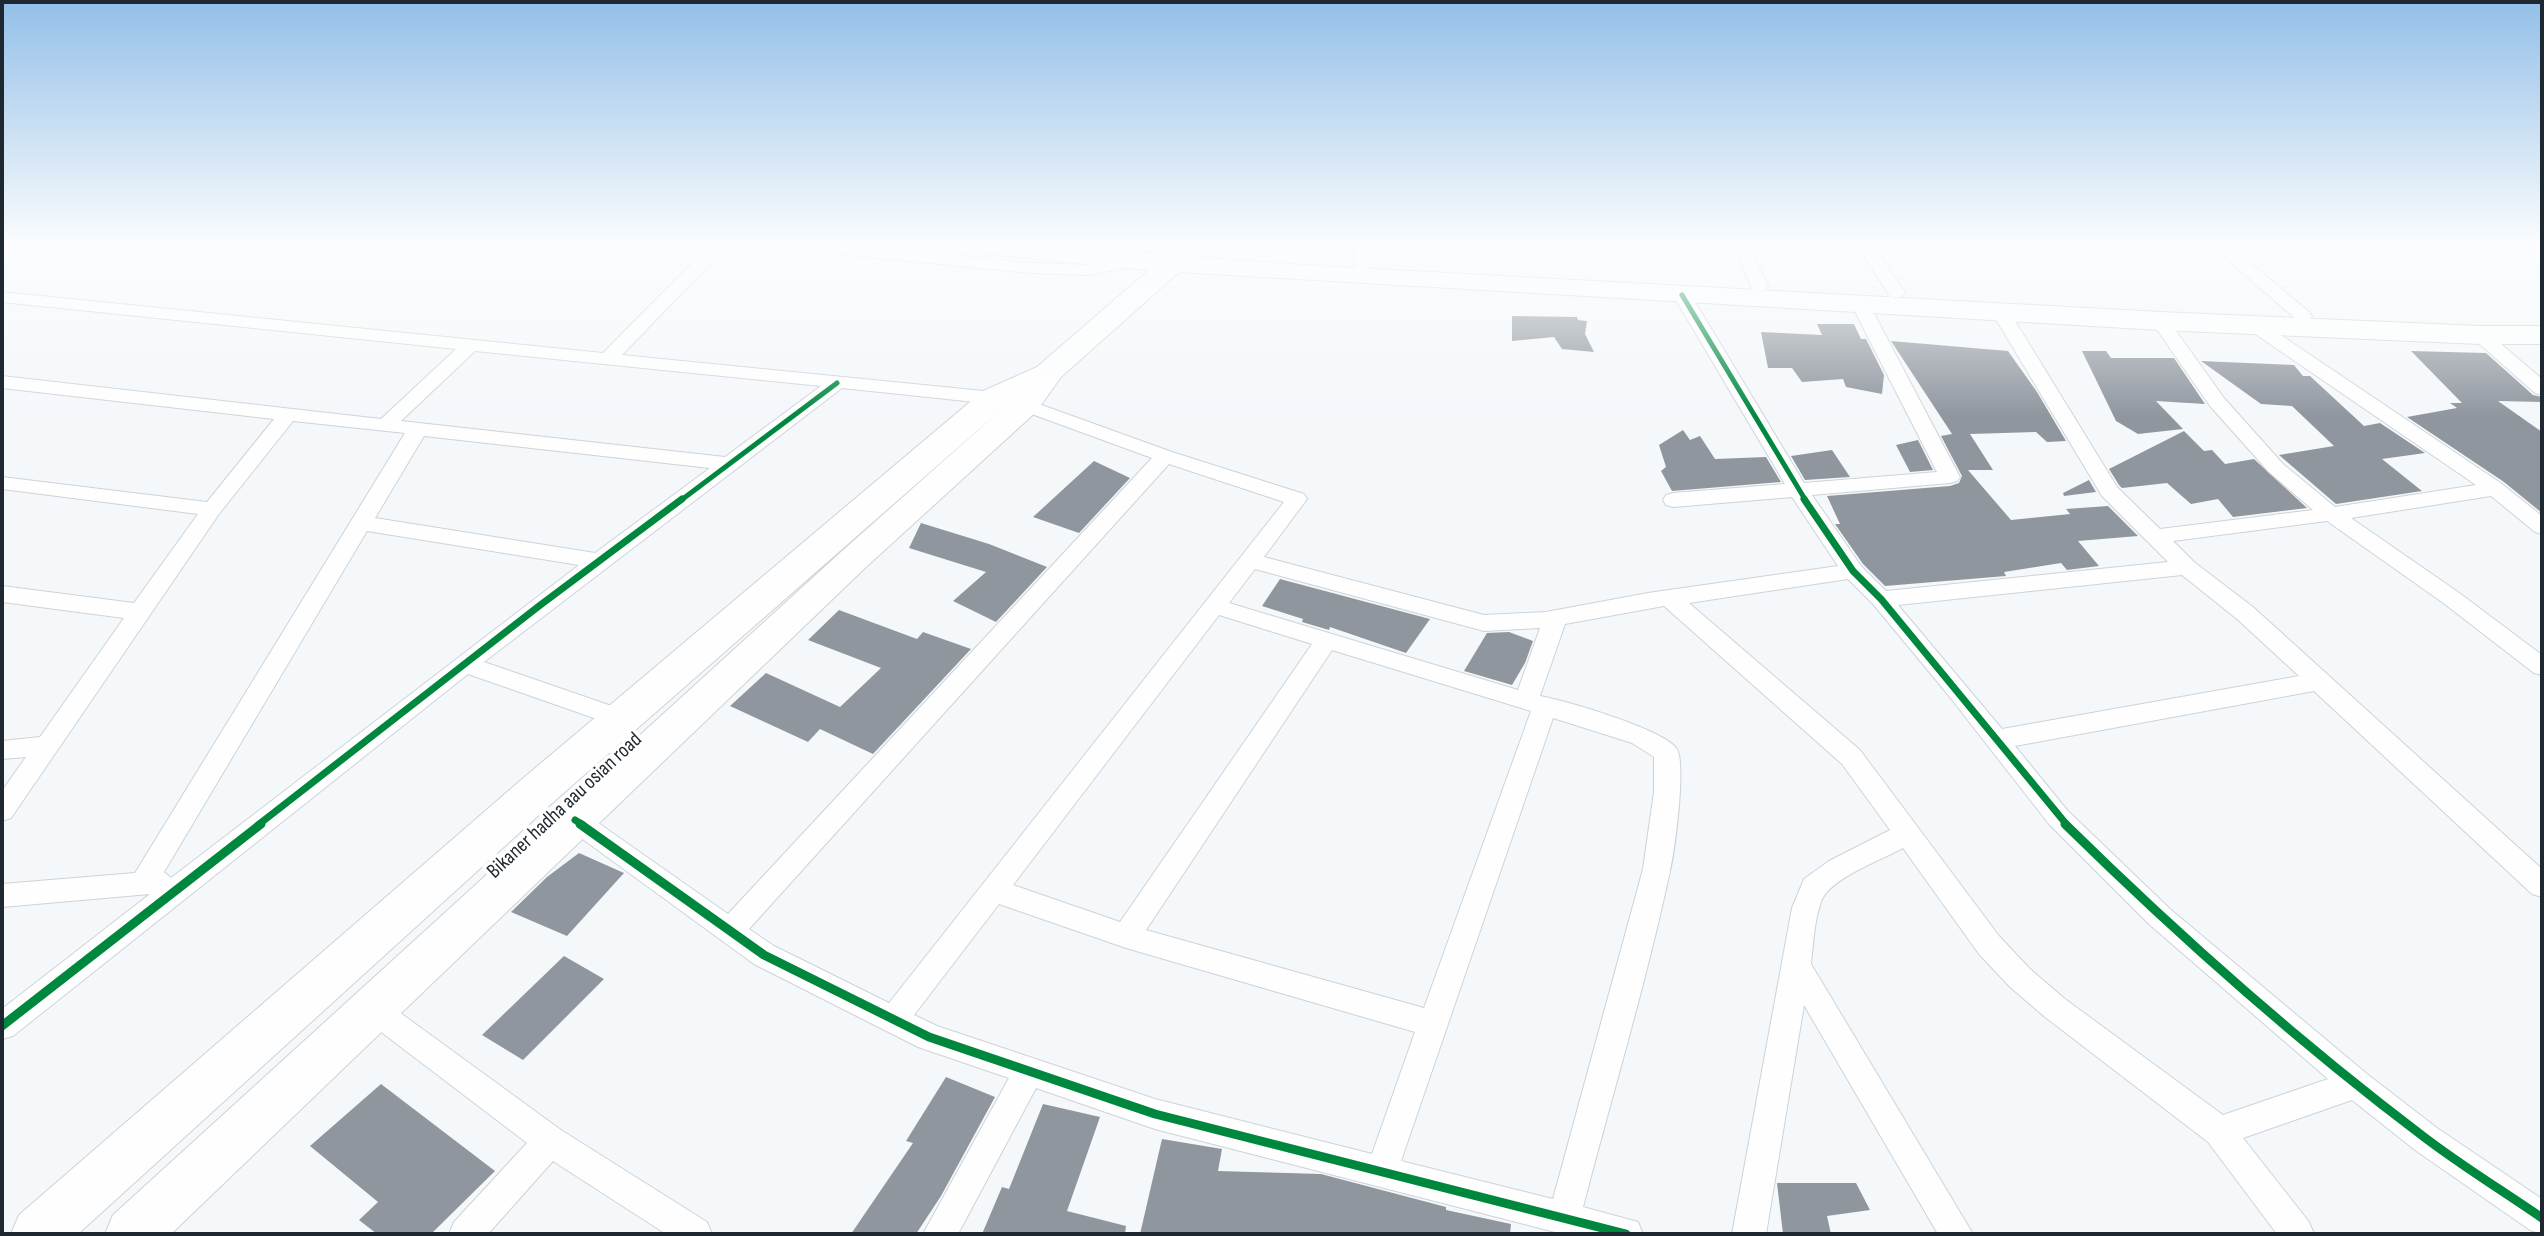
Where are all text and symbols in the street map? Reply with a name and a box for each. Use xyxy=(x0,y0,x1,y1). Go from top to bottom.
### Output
street label: Bikaner hadha aau osian road xyxy=(482,728,648,884)

